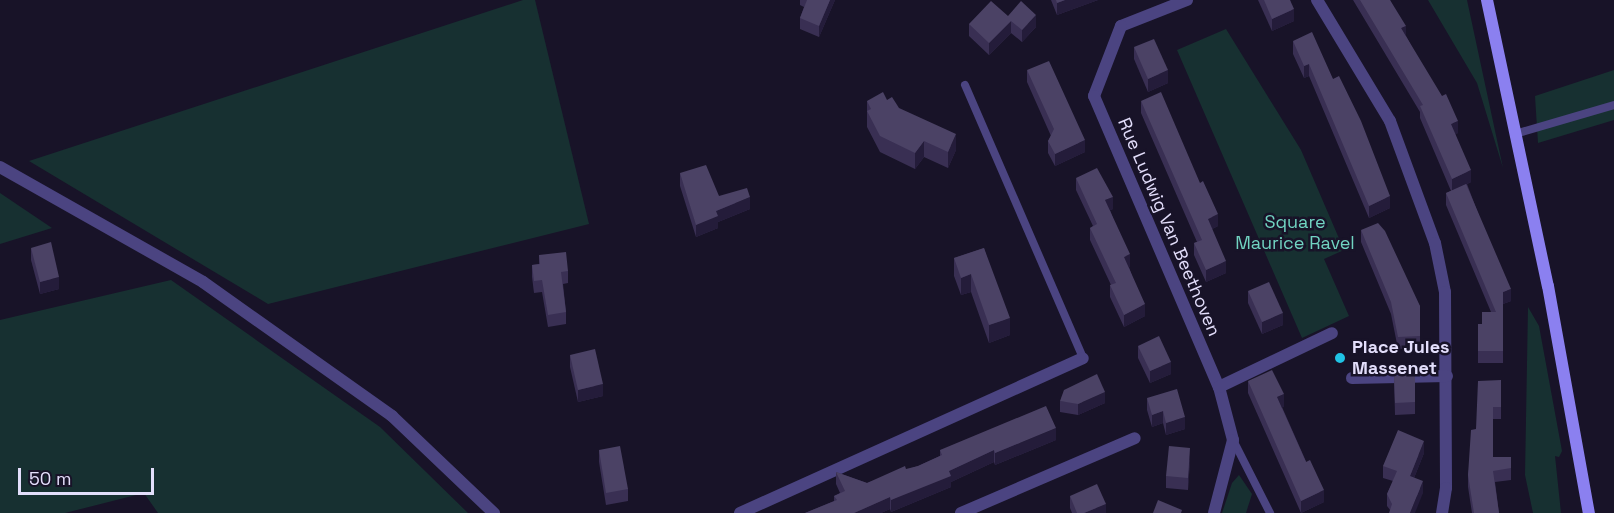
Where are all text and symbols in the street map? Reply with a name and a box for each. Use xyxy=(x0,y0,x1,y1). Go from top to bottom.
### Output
street label: Rue Ludwig Van Beethoven xyxy=(1113,114,1225,340)
park label: Square Maurice Ravel xyxy=(1235,212,1355,254)
place label: Place Jules Massenet xyxy=(1352,337,1449,380)
marker: Place Jules Massenet xyxy=(1333,351,1347,365)
scale bar xyxy=(21,456,158,494)
text: 50 m xyxy=(29,467,71,490)

